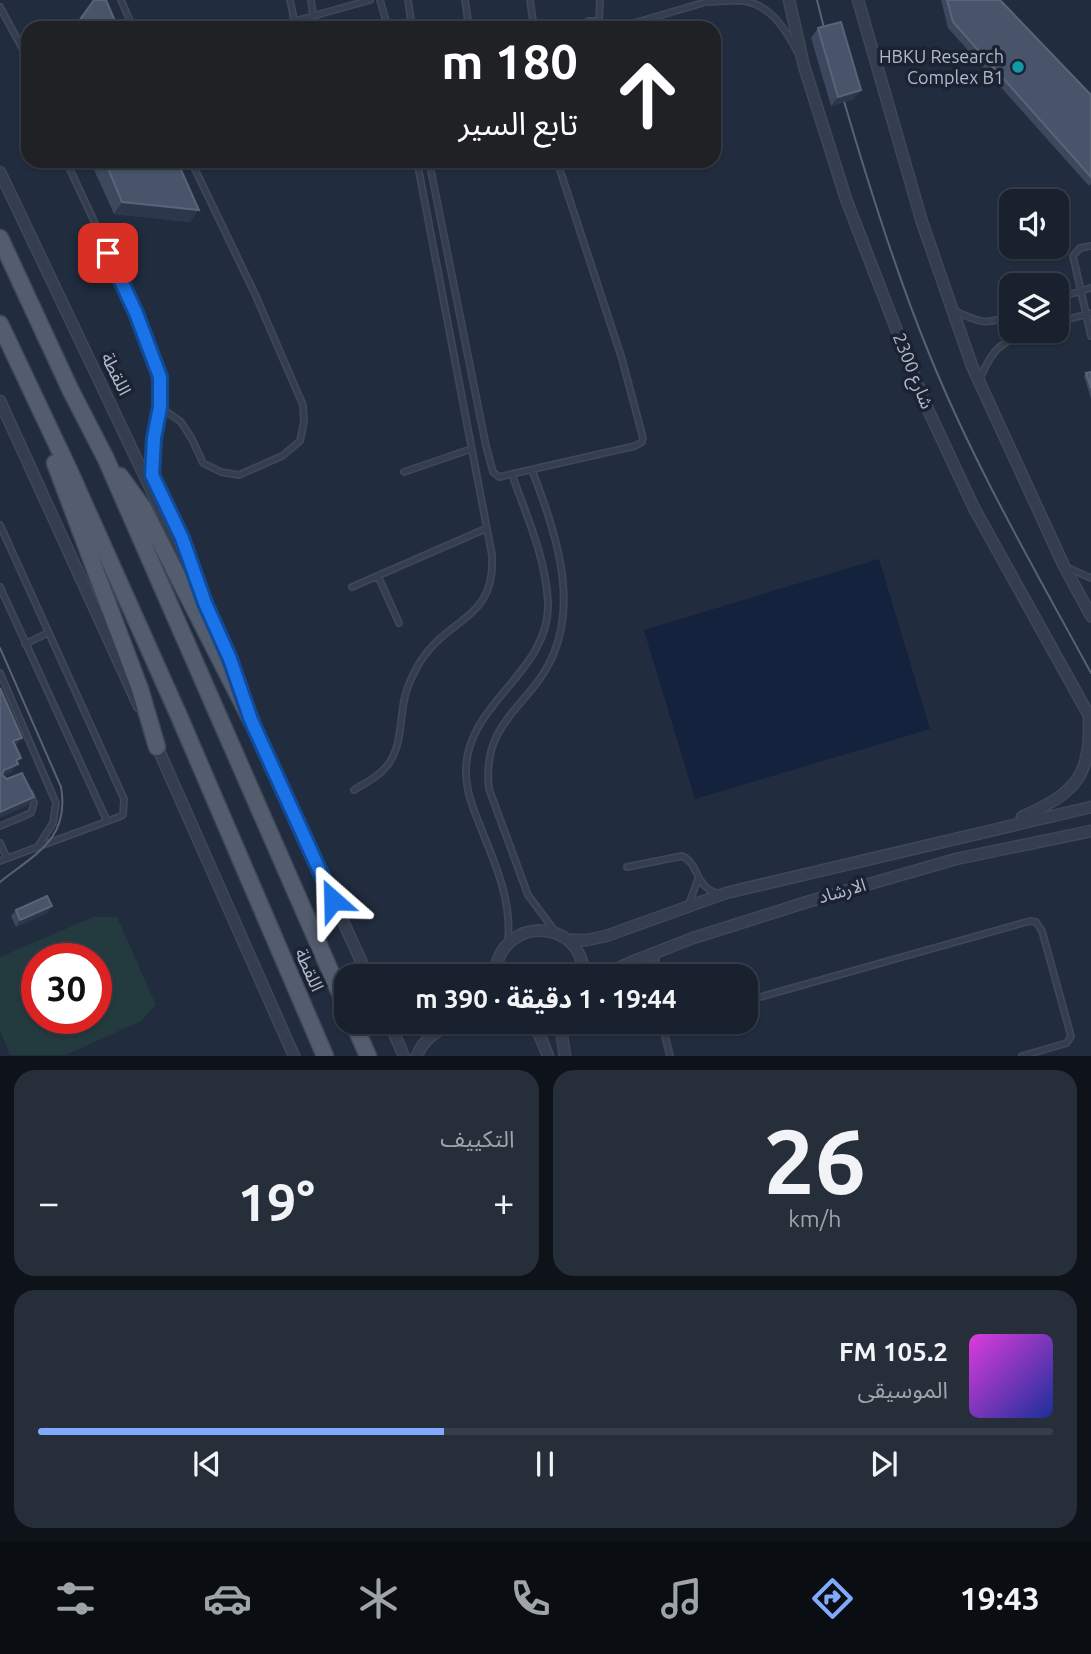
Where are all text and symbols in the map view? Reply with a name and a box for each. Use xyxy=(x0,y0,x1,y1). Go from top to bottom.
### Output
text: 180 m xyxy=(441,33,578,88)
place label: HBKU Research Complex B1 xyxy=(879,46,1004,87)
icon: ahead xyxy=(602,49,693,140)
marker: HBKU Research Complex B1 xyxy=(1010,59,1026,75)
text: تابع السير xyxy=(458,105,578,141)
map controls xyxy=(999,189,1069,343)
button: sound xyxy=(999,189,1069,259)
pin xyxy=(78,223,138,283)
icon: arrive xyxy=(89,234,127,272)
button: layers xyxy=(999,273,1069,343)
street label: شارع 2300 xyxy=(885,330,938,413)
street label: اللقطة xyxy=(98,349,136,398)
position arrow xyxy=(296,863,370,937)
street label: الارشاد xyxy=(816,874,868,908)
speed limit sign: 30 xyxy=(21,943,112,1034)
street label: اللقطة xyxy=(292,945,328,994)
text: 19:44 · 1 دقيقة · 390 m xyxy=(415,984,677,1013)
text: 26 xyxy=(763,1109,866,1211)
text: التكييف xyxy=(440,1126,515,1151)
text: 19° xyxy=(238,1173,315,1231)
text: − xyxy=(38,1181,59,1223)
text: + xyxy=(493,1181,514,1223)
text: km/h xyxy=(788,1206,841,1231)
text: 105.2 FM xyxy=(839,1337,948,1366)
text: الموسيقى xyxy=(857,1377,948,1402)
icon: previous xyxy=(188,1445,226,1483)
icon: pause xyxy=(526,1445,564,1483)
icon: next xyxy=(865,1445,903,1483)
icon: filters xyxy=(51,1574,100,1623)
icon: car xyxy=(203,1574,252,1623)
icon: climate xyxy=(354,1574,403,1623)
icon: phone xyxy=(506,1574,555,1623)
icon: music xyxy=(657,1574,706,1623)
icon: directions xyxy=(808,1574,857,1623)
text: 19:43 xyxy=(960,1580,1040,1616)

